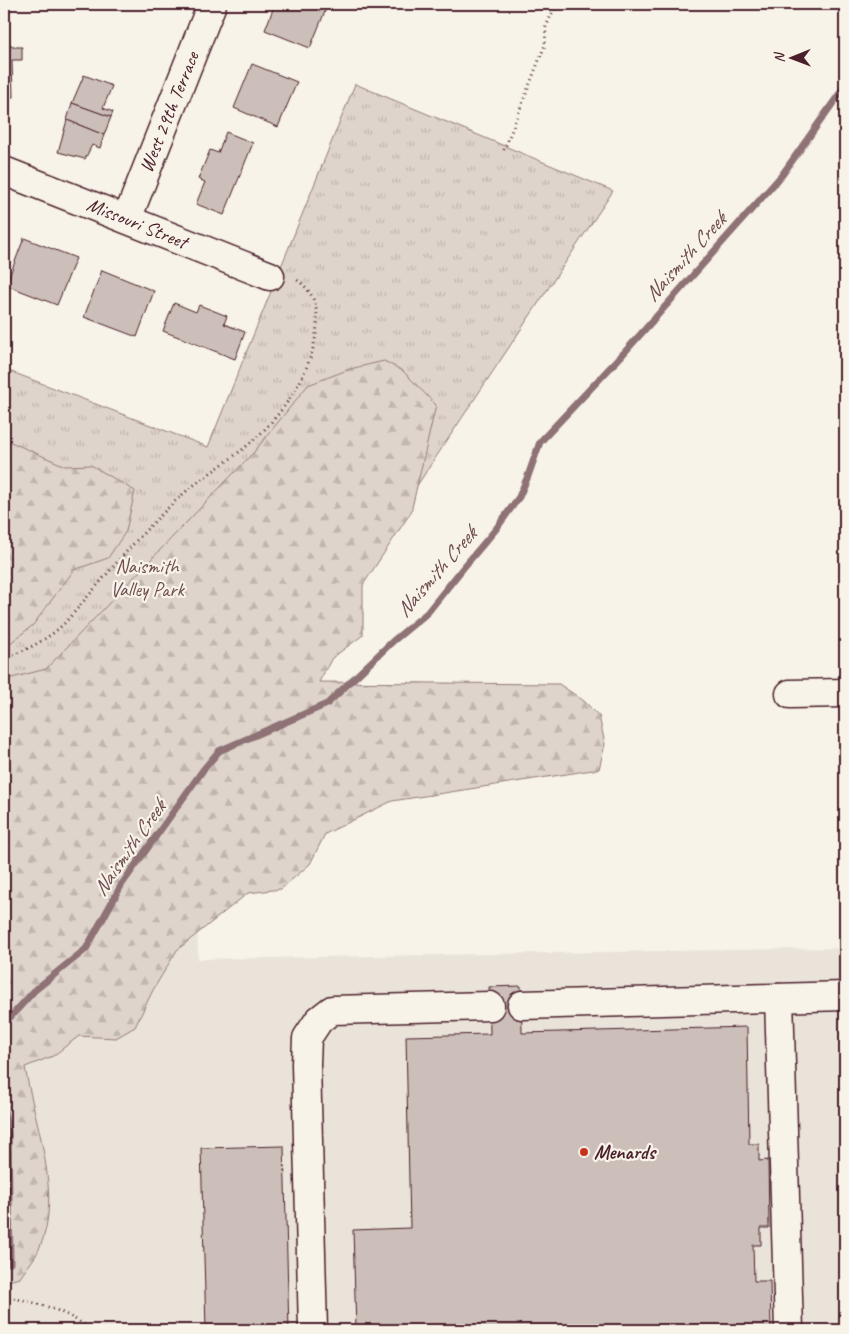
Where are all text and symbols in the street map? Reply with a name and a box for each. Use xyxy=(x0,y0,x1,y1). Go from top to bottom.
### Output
north arrow xyxy=(766,32,816,82)
street label: West 29th Terrace xyxy=(133,47,205,176)
text: N xyxy=(771,51,788,63)
street label: Missouri Street xyxy=(83,192,194,256)
water label: Naismith Creek xyxy=(638,204,734,307)
water label: Naismith Creek xyxy=(390,519,485,622)
park label: Naismith Valley Park xyxy=(110,554,186,602)
water label: Naismith Creek xyxy=(87,792,174,901)
place label: Menards xyxy=(594,1140,657,1165)
marker: Menards xyxy=(578,1146,590,1158)

